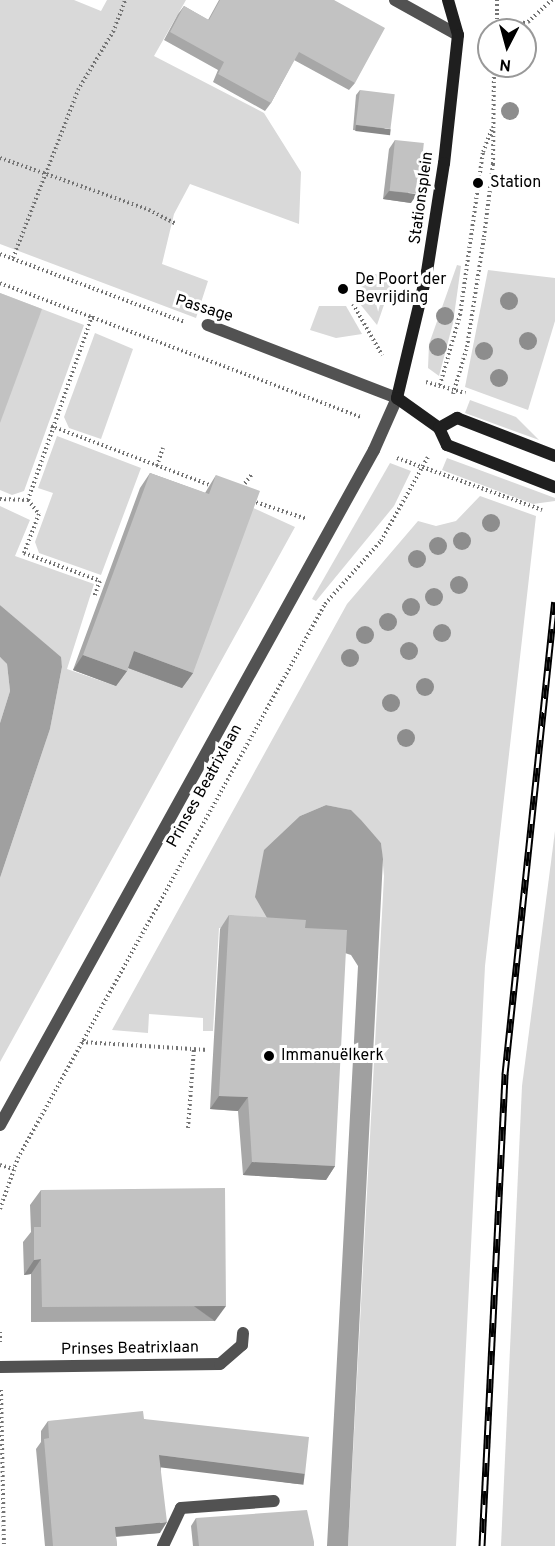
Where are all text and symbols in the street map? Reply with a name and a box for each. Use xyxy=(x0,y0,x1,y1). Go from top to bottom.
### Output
north arrow xyxy=(477,18,537,78)
text: N xyxy=(499,53,512,74)
street label: Stationsplein xyxy=(406,150,438,246)
place label: Station xyxy=(490,173,541,193)
marker: Station xyxy=(471,176,485,190)
place label: De Poort der Bevrijding xyxy=(355,270,447,308)
marker: De Poort der Bevrijding xyxy=(336,282,350,296)
street label: Passage xyxy=(173,291,235,327)
street label: Prinses Beatrixlaan xyxy=(163,721,247,851)
place label: Immanuëlkerk xyxy=(281,1046,384,1066)
marker: Immanuëlkerk xyxy=(262,1049,276,1063)
street label: Prinses Beatrixlaan xyxy=(61,1338,199,1360)

